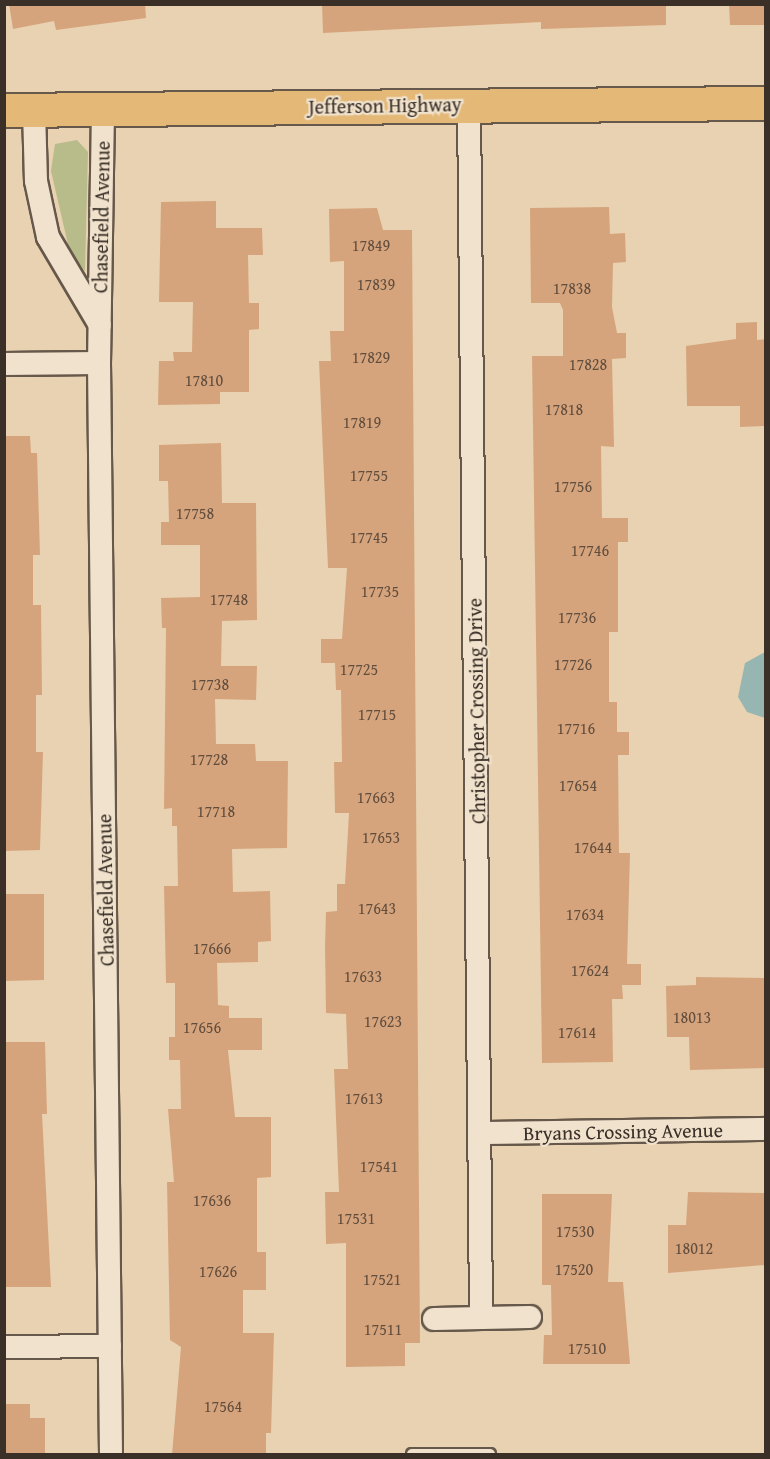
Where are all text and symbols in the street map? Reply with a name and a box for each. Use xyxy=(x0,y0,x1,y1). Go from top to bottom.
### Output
street label: Jefferson Highway xyxy=(308,92,462,118)
street label: Chasefield Avenue xyxy=(88,141,114,293)
house number: 17849 xyxy=(352,235,390,255)
house number: 17839 xyxy=(357,274,395,294)
house number: 17838 xyxy=(553,278,591,298)
house number: 17829 xyxy=(352,347,390,367)
house number: 17828 xyxy=(569,354,607,374)
house number: 17810 xyxy=(185,370,223,390)
house number: 17818 xyxy=(545,399,583,419)
house number: 17819 xyxy=(343,412,381,432)
house number: 17755 xyxy=(350,465,388,485)
house number: 17756 xyxy=(554,476,592,496)
house number: 17758 xyxy=(176,503,214,523)
house number: 17745 xyxy=(350,527,388,547)
house number: 17746 xyxy=(571,540,609,560)
house number: 17735 xyxy=(361,581,399,601)
house number: 17748 xyxy=(210,589,248,609)
street label: Christopher Crossing Drive xyxy=(462,598,490,824)
house number: 17736 xyxy=(558,607,596,627)
house number: 17726 xyxy=(554,654,592,674)
house number: 17725 xyxy=(340,659,378,679)
house number: 17738 xyxy=(191,674,229,694)
house number: 17715 xyxy=(358,704,396,724)
house number: 17716 xyxy=(557,718,595,738)
house number: 17728 xyxy=(190,749,228,769)
house number: 17654 xyxy=(559,775,597,795)
house number: 17663 xyxy=(357,787,395,807)
house number: 17718 xyxy=(197,801,235,821)
street label: Chasefield Avenue xyxy=(92,814,118,966)
house number: 17653 xyxy=(362,827,400,847)
house number: 17644 xyxy=(574,837,612,857)
house number: 17643 xyxy=(358,898,396,918)
house number: 17634 xyxy=(566,904,604,924)
house number: 17666 xyxy=(193,938,231,958)
house number: 17624 xyxy=(571,960,609,980)
house number: 17633 xyxy=(344,966,382,986)
house number: 18013 xyxy=(673,1007,711,1027)
house number: 17623 xyxy=(364,1011,402,1031)
house number: 17656 xyxy=(183,1017,221,1037)
house number: 17614 xyxy=(558,1022,596,1042)
house number: 17613 xyxy=(345,1088,383,1108)
street label: Bryans Crossing Avenue xyxy=(523,1117,723,1145)
house number: 17541 xyxy=(360,1156,398,1176)
house number: 17636 xyxy=(193,1190,231,1210)
house number: 17531 xyxy=(337,1208,375,1228)
house number: 17530 xyxy=(556,1221,594,1241)
house number: 18012 xyxy=(675,1238,713,1258)
house number: 17520 xyxy=(555,1259,593,1279)
house number: 17626 xyxy=(199,1261,237,1281)
house number: 17521 xyxy=(363,1269,401,1289)
house number: 17511 xyxy=(364,1319,402,1339)
house number: 17510 xyxy=(568,1338,606,1358)
house number: 17564 xyxy=(204,1396,242,1416)

